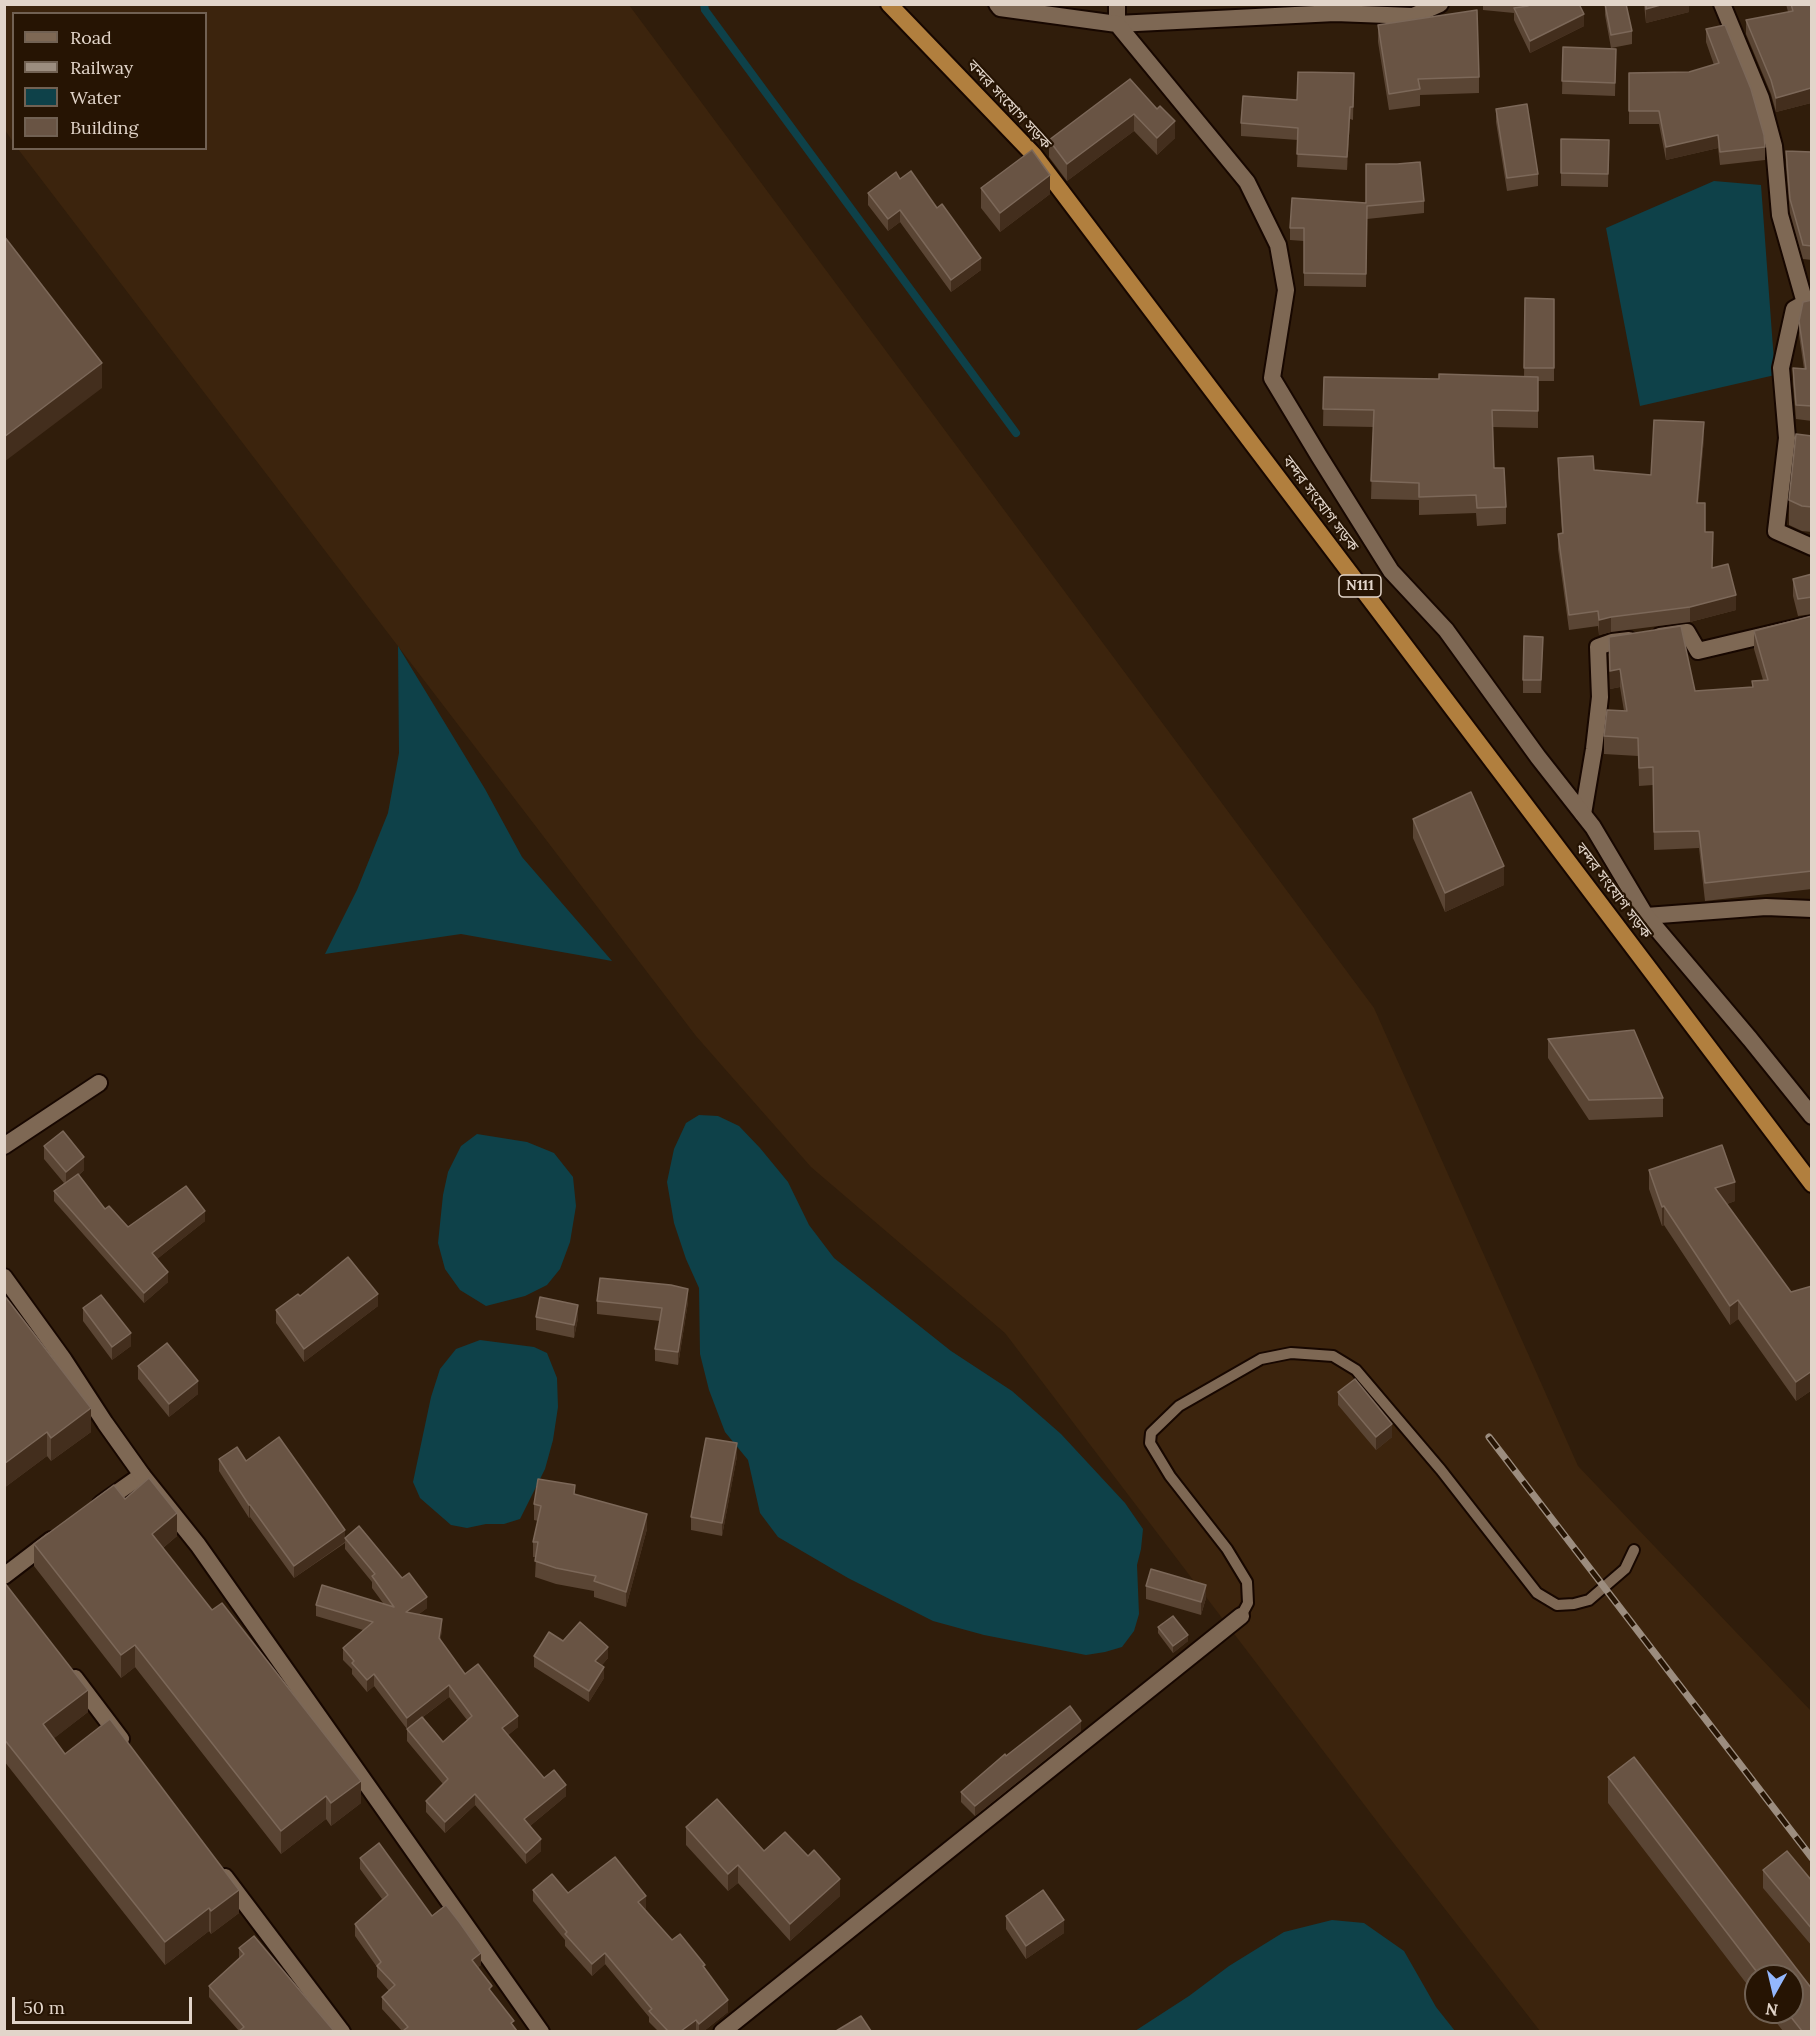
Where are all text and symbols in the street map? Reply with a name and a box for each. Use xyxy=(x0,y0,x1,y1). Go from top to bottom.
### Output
legend xyxy=(12,12,207,150)
text: Road xyxy=(70,26,112,49)
text: Railway xyxy=(70,56,133,79)
street label: বন্দর সংযোগ সড়ক xyxy=(963,57,1055,153)
text: Water xyxy=(70,86,121,109)
text: Building xyxy=(70,116,138,139)
street label: বন্দর সংযোগ সড়ক xyxy=(1278,453,1362,555)
road number: N111 xyxy=(1339,575,1381,597)
street label: বন্দর সংযোগ সড়ক xyxy=(1571,840,1655,942)
north arrow xyxy=(1744,1964,1804,2024)
scale bar xyxy=(15,1985,195,2023)
text: 50 m xyxy=(23,1996,65,2019)
text: N xyxy=(1764,1999,1779,2021)

